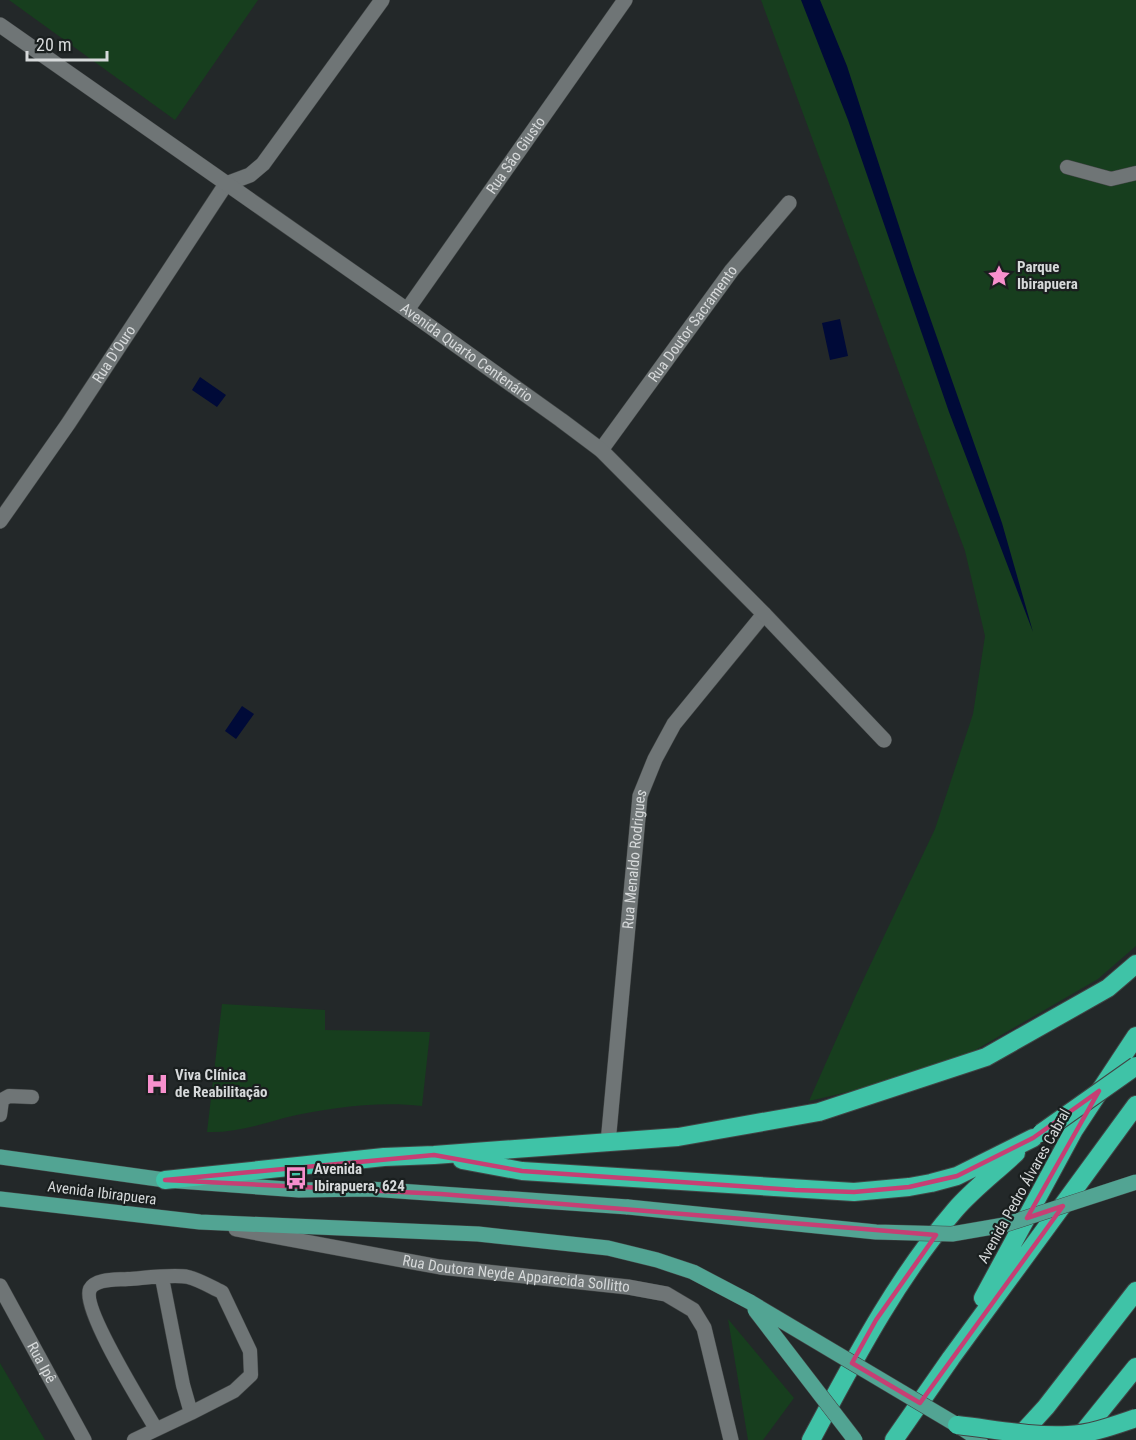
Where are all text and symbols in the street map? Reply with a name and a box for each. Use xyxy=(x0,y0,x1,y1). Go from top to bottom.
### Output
scale bar xyxy=(27,24,106,62)
text: 20 m xyxy=(36,34,71,55)
street label: Rua São Giusto xyxy=(482,113,549,197)
place label: Parque Ibirapuera xyxy=(1017,258,1078,293)
street label: Rua Doutor Sacramento xyxy=(644,262,741,386)
place icon: Parque Ibirapuera xyxy=(986,263,1012,289)
street label: Avenida Quarto Centenário xyxy=(397,299,536,406)
street label: Rua D'Ouro xyxy=(88,322,139,386)
street label: Rua Menaldo Rodrigues xyxy=(619,786,651,930)
place label: Viva Clínica de Reabilitação xyxy=(175,1066,267,1101)
hospital icon: Viva Clínica de Reabilitação xyxy=(144,1071,170,1097)
street label: Avenida Pedro Álvares Cabral xyxy=(974,1106,1074,1266)
place label: Avenida Ibirapuera, 624 xyxy=(314,1160,405,1195)
bus stop icon: Avenida Ibirapuera, 624 xyxy=(283,1165,309,1191)
street label: Avenida Ibirapuera xyxy=(47,1177,157,1209)
street label: Rua Doutora Neyde Apparecida Sollitto xyxy=(401,1251,631,1296)
street label: Rua Ipê xyxy=(23,1339,60,1386)

